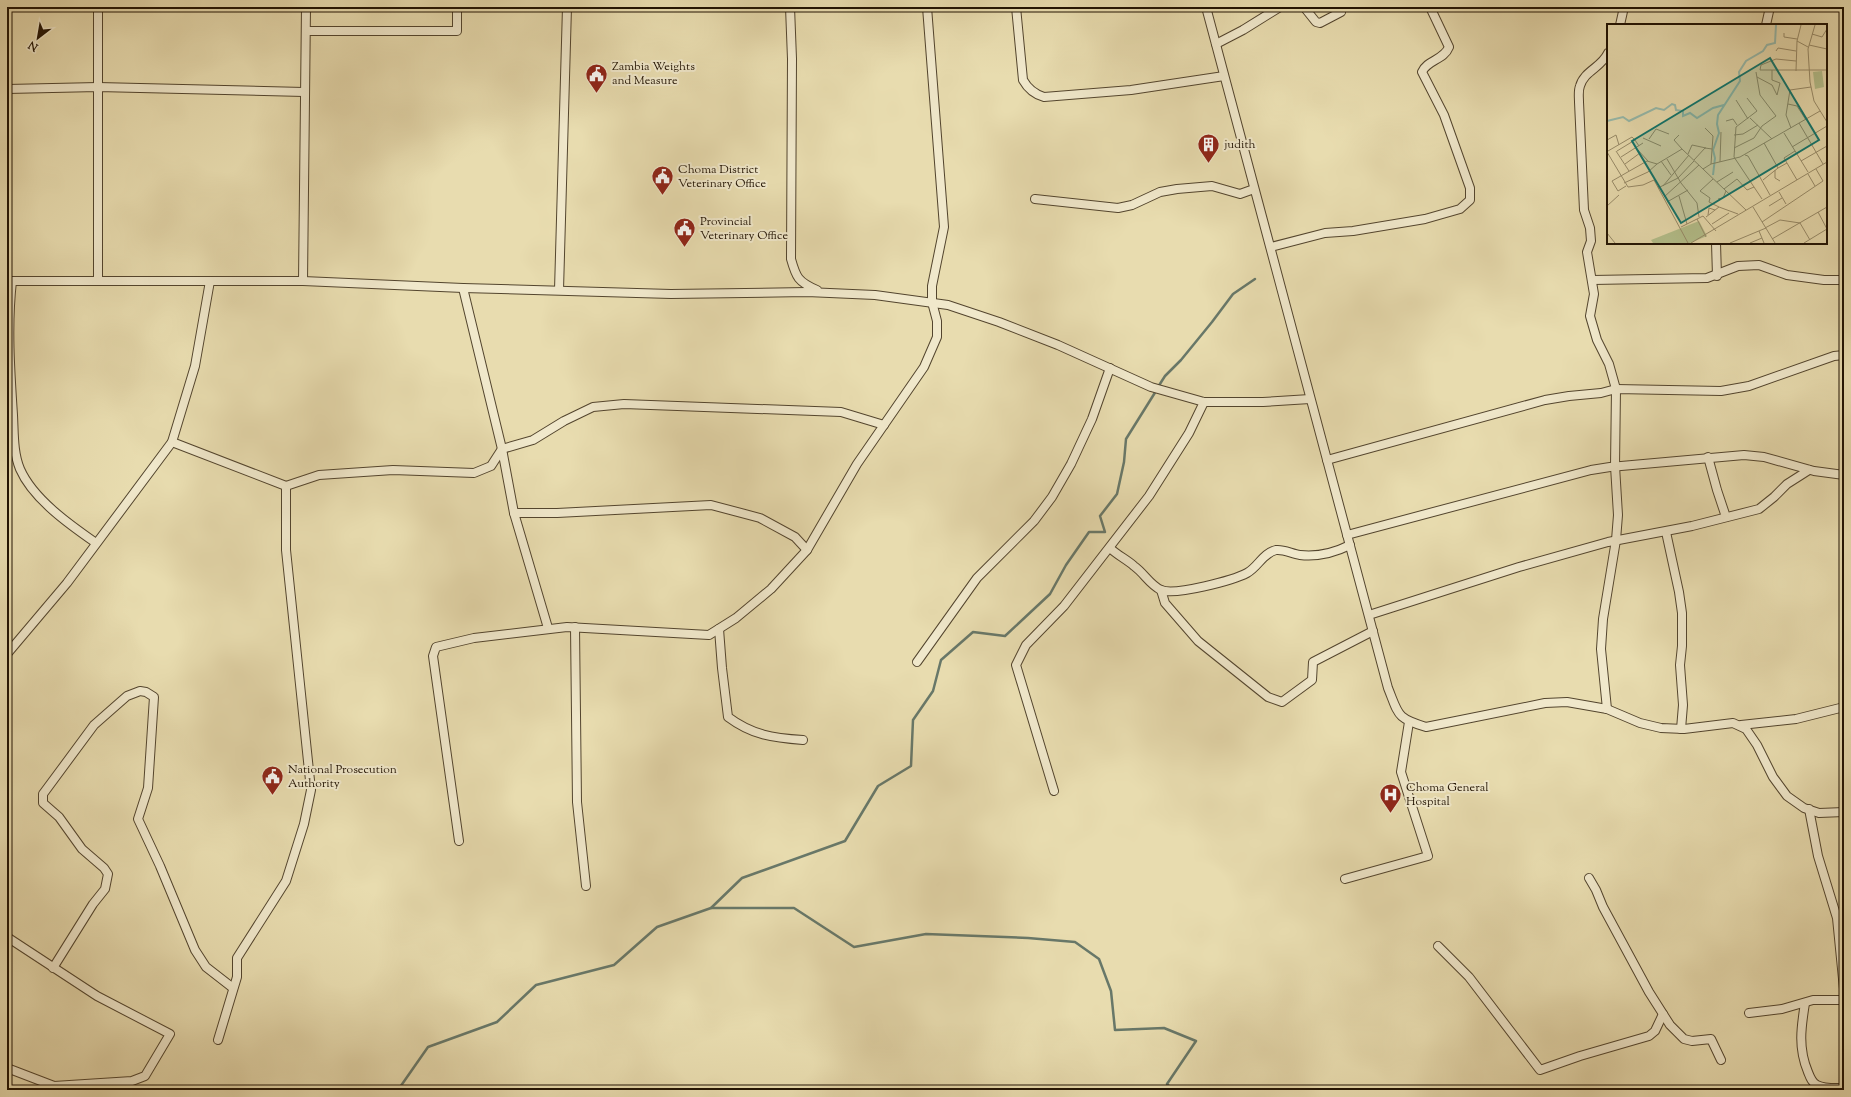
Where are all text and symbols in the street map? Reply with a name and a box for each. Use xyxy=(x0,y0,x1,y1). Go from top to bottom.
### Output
north arrow xyxy=(18,18,58,58)
inset map xyxy=(1607,24,1827,244)
text: N xyxy=(25,36,42,55)
place label: Zambia Weights and Measure xyxy=(612,58,695,90)
public building icon: Zambia Weights and Measure xyxy=(583,61,609,94)
building icon: judith xyxy=(1196,132,1222,165)
place label: judith xyxy=(1224,136,1256,154)
place label: Choma District Veterinary Office xyxy=(678,161,766,193)
public building icon: Choma District Veterinary Office xyxy=(649,164,675,197)
place label: Provincial Veterinary Office xyxy=(700,213,788,245)
public building icon: Provincial Veterinary Office xyxy=(671,216,697,249)
place label: National Prosecution Authority xyxy=(288,761,397,793)
public building icon: National Prosecution Authority xyxy=(259,764,285,797)
place label: Choma General Hospital xyxy=(1406,779,1489,811)
hospital icon: Choma General Hospital xyxy=(1377,782,1403,815)

